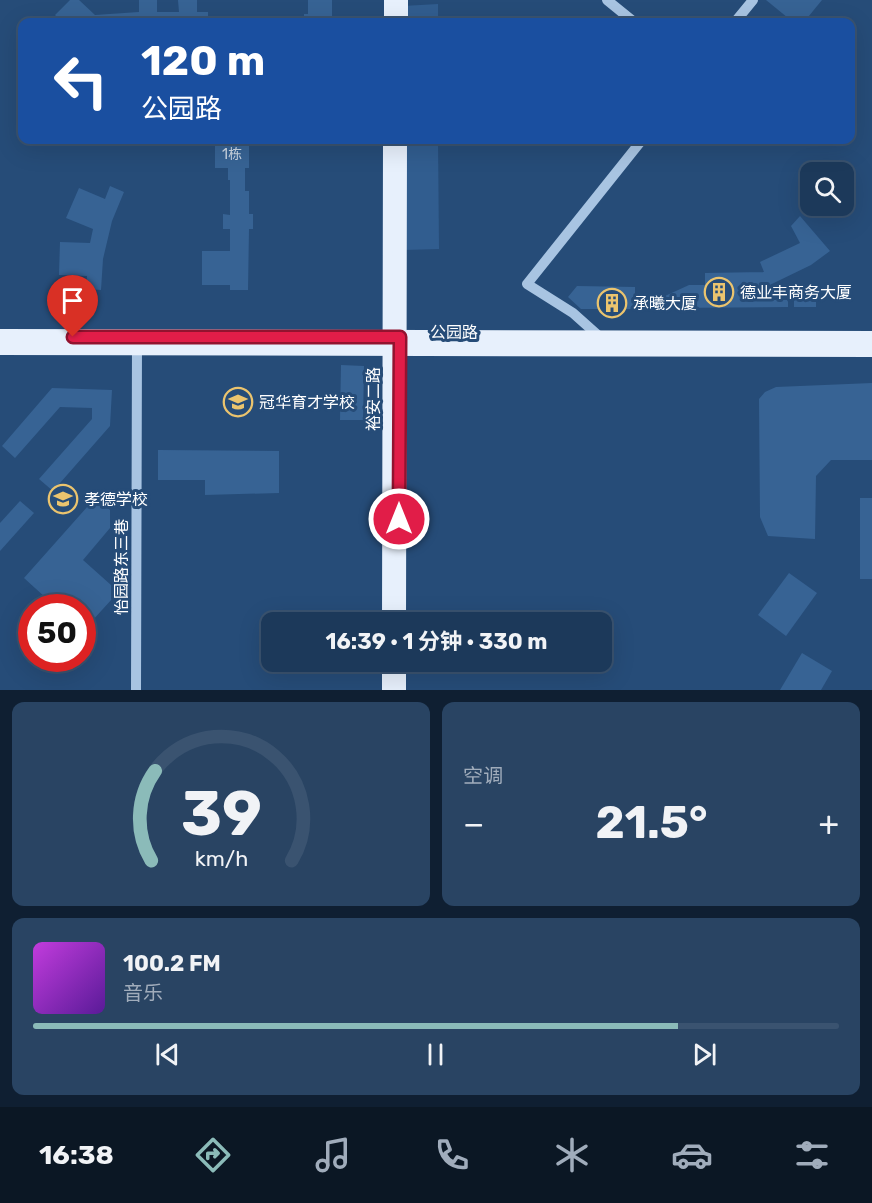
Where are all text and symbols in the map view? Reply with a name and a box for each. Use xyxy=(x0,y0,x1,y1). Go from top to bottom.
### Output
text: 120 m xyxy=(141,36,265,86)
icon: left xyxy=(42,42,120,120)
text: 公园路 xyxy=(141,93,222,125)
house number: 1栋 xyxy=(222,146,242,163)
map controls xyxy=(800,162,854,216)
button: search xyxy=(800,162,854,216)
pin xyxy=(47,275,98,337)
building icon: 德业丰商务大厦 xyxy=(703,276,735,308)
place label: 德业丰商务大厦 xyxy=(740,283,852,302)
icon: arrive xyxy=(56,284,89,317)
building icon: 承曦大厦 xyxy=(596,287,628,319)
place label: 承曦大厦 xyxy=(633,294,697,313)
street label: 公园路 xyxy=(430,323,478,342)
street label: 裕安二路 xyxy=(364,367,383,431)
school or university icon: 冠华育才学校 xyxy=(222,386,254,418)
place label: 冠华育才学校 xyxy=(259,393,355,412)
school or university icon: 孝德学校 xyxy=(47,483,79,515)
position arrow xyxy=(367,487,431,551)
place label: 孝德学校 xyxy=(84,490,148,509)
street label: 怡园路东三巷 xyxy=(112,519,131,615)
speed limit sign: 50 xyxy=(18,594,96,672)
text: 16:39 · 1 分钟 · 330 m xyxy=(326,628,547,655)
text: 空调 xyxy=(463,764,503,788)
text: 39 xyxy=(180,777,262,851)
text: 21.5° xyxy=(595,796,707,849)
text: − xyxy=(463,804,484,843)
text: + xyxy=(818,804,839,843)
text: km/h xyxy=(194,846,248,871)
text: 100.2 FM xyxy=(123,950,221,977)
text: 音乐 xyxy=(123,981,163,1005)
icon: previous xyxy=(151,1038,184,1071)
icon: pause xyxy=(419,1038,452,1071)
icon: next xyxy=(688,1038,721,1071)
icon: directions xyxy=(192,1134,234,1176)
icon: music xyxy=(312,1134,354,1176)
icon: phone xyxy=(431,1134,473,1176)
icon: climate xyxy=(551,1134,593,1176)
icon: car xyxy=(671,1134,713,1176)
icon: filters xyxy=(791,1134,833,1176)
text: 16:38 xyxy=(39,1139,114,1171)

